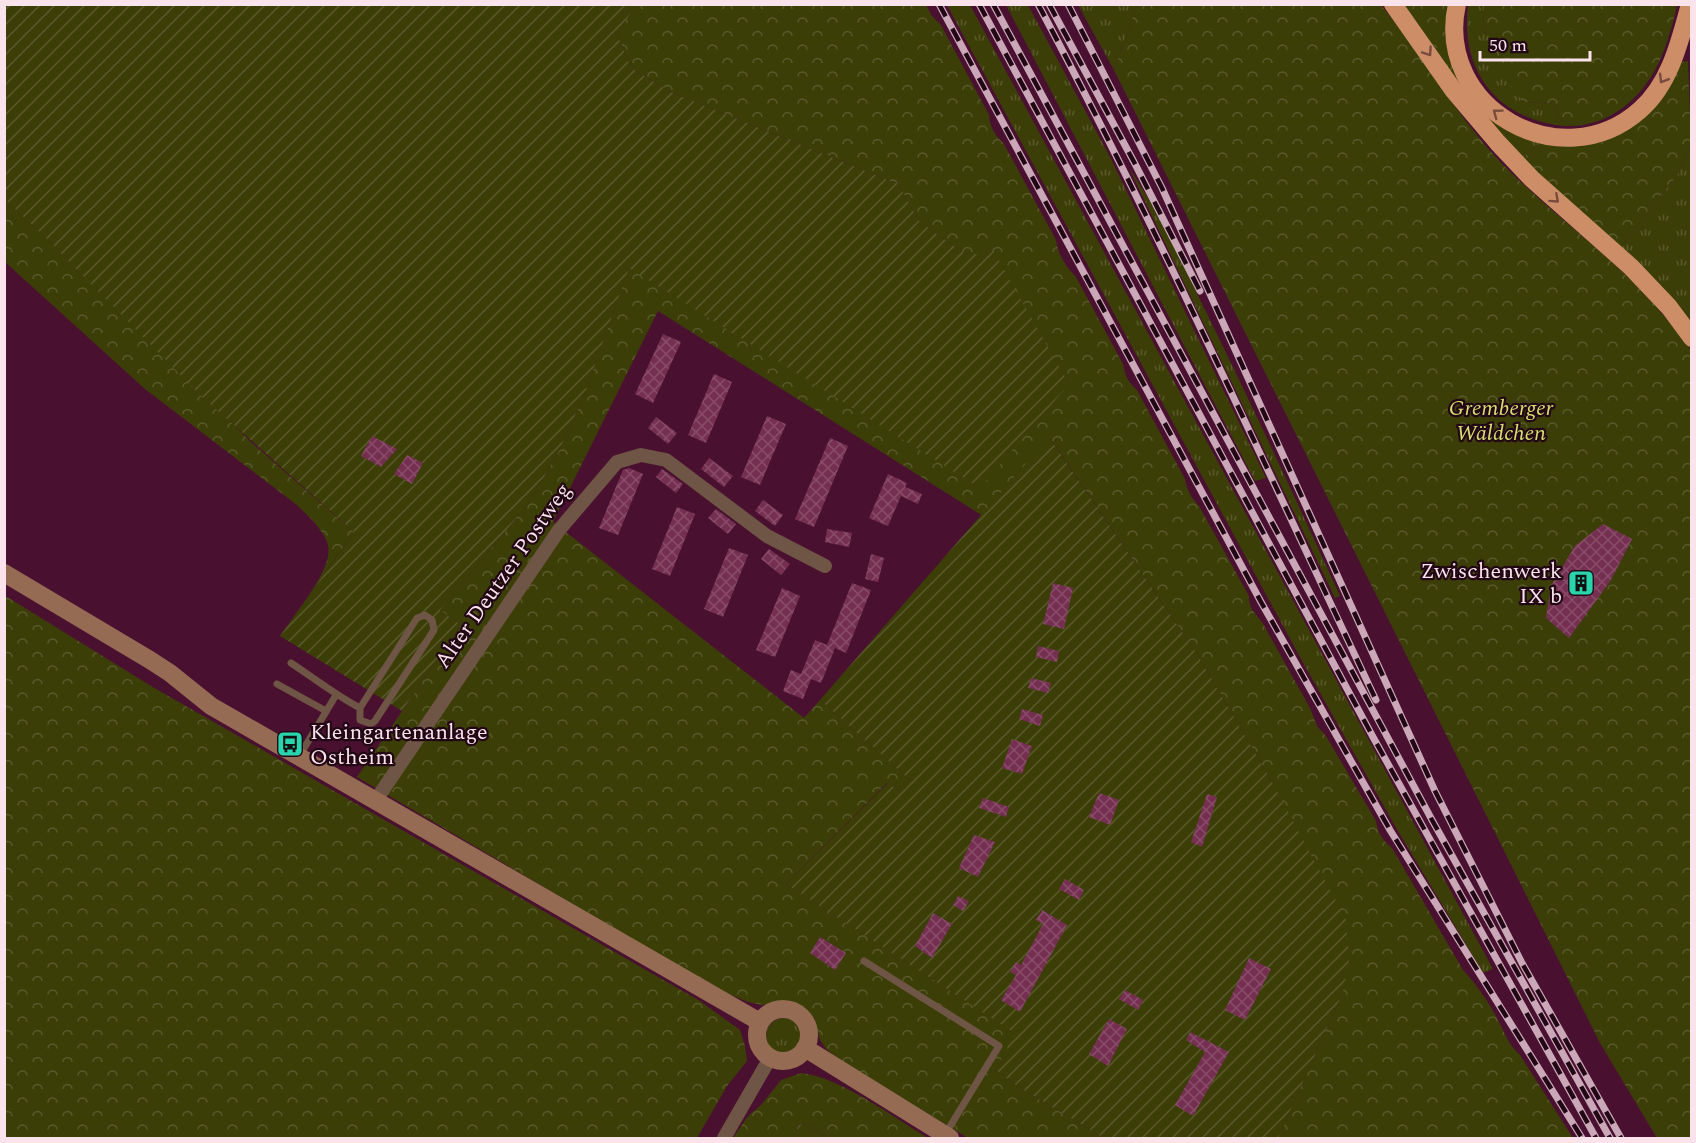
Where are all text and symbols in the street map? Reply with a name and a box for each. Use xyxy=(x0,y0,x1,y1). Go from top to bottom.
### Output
scale bar xyxy=(1480,24,1590,62)
text: 50 m xyxy=(1489,32,1527,59)
one-way arrow xyxy=(1421,45,1432,56)
one-way arrow xyxy=(1659,73,1671,83)
one-way arrow xyxy=(1493,109,1504,120)
one-way arrow xyxy=(1548,192,1558,203)
park label: Gremberger Wäldchen xyxy=(1449,392,1554,450)
street label: Alter Deutzer Postweg xyxy=(427,476,580,676)
place label: Zwischenwerk IX b xyxy=(1420,555,1562,613)
building icon: Zwischenwerk IX b xyxy=(1566,568,1596,598)
place label: Kleingartenanlage Ostheim xyxy=(310,716,488,774)
bus stop icon: Kleingartenanlage Ostheim xyxy=(275,729,305,759)

